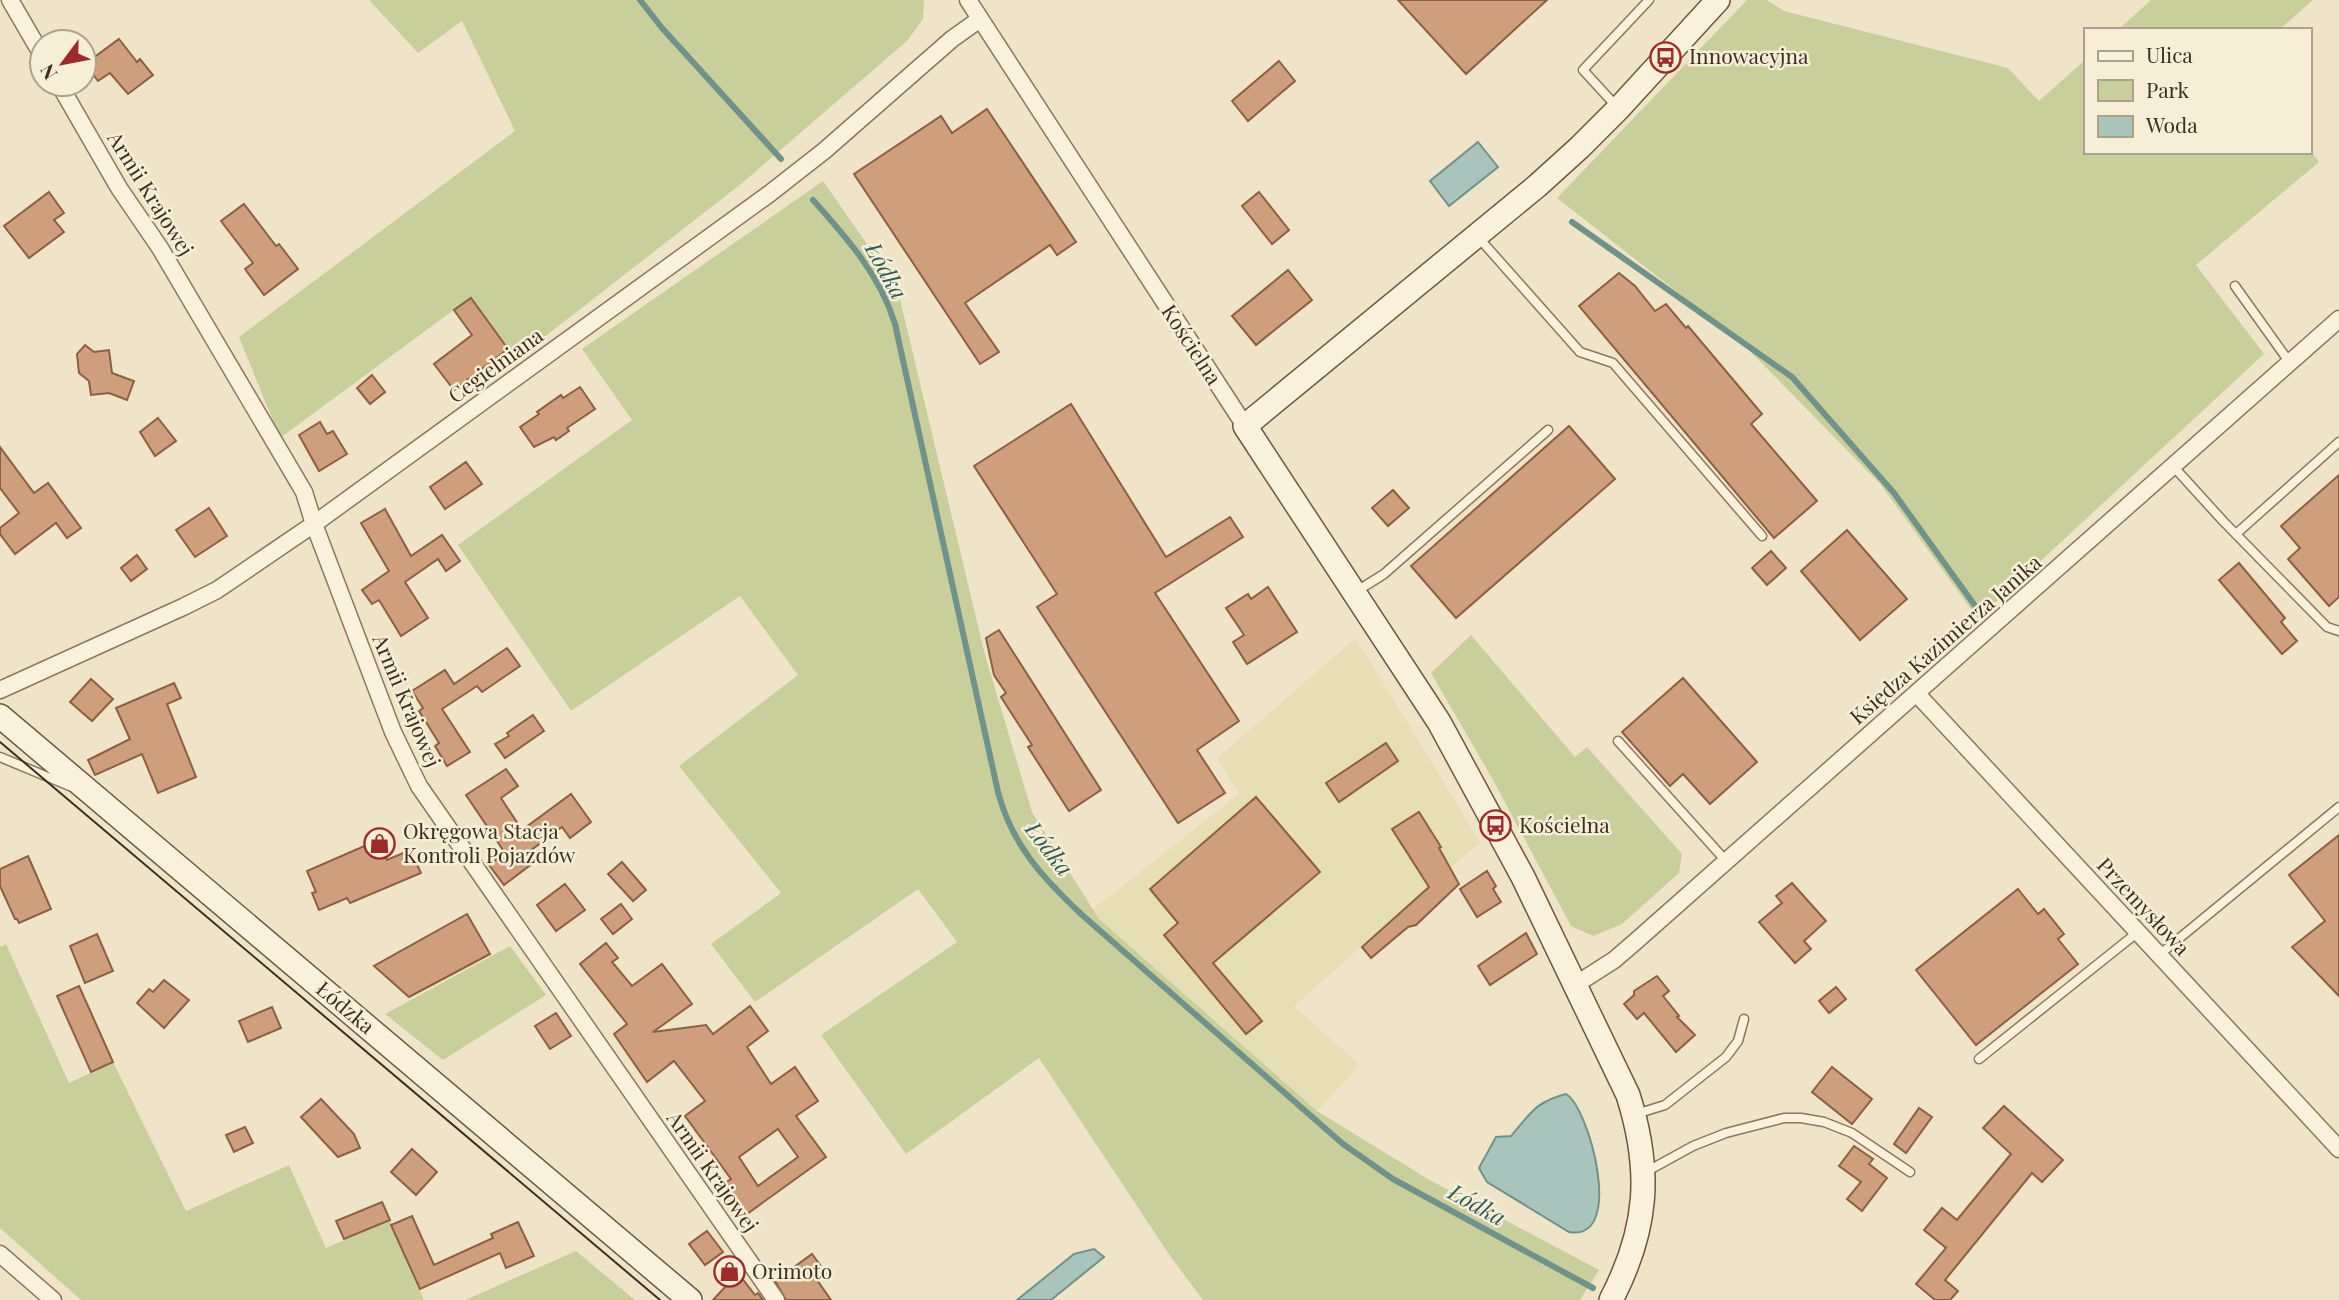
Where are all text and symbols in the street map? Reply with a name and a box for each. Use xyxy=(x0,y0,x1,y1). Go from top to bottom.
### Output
north arrow xyxy=(28,28,98,98)
legend xyxy=(2084,28,2311,154)
bus stop icon: Innowacyjna xyxy=(1649,40,1683,74)
text: Ulica xyxy=(2146,40,2193,68)
place label: Innowacyjna xyxy=(1689,41,1809,69)
text: N xyxy=(33,60,62,85)
text: Park xyxy=(2146,75,2190,103)
text: Woda xyxy=(2145,110,2198,138)
street label: Armii Krajowej xyxy=(102,125,201,260)
water label: Łódka xyxy=(858,235,916,304)
street label: Kościelna xyxy=(1156,298,1229,390)
street label: Cegielniana xyxy=(442,320,548,408)
street label: Księdza Kazimierza Janika xyxy=(1843,547,2047,730)
street label: Armii Krajowej xyxy=(367,629,448,771)
bus stop icon: Kościelna xyxy=(1479,809,1513,843)
place label: Kościelna xyxy=(1519,810,1610,838)
water label: Łódka xyxy=(1019,814,1081,882)
place label: Okręgowa Stacja Kontroli Pojazdów xyxy=(403,816,576,868)
shop icon: Okręgowa Stacja Kontroli Pojazdów xyxy=(363,827,397,861)
street label: Przemysłowa xyxy=(2092,851,2197,961)
street label: Łódzka xyxy=(311,974,382,1039)
street label: Armii Krajowej xyxy=(661,1104,766,1237)
water label: Łódka xyxy=(1443,1175,1512,1232)
shop icon: Orimoto xyxy=(712,1255,746,1289)
place label: Orimoto xyxy=(752,1256,832,1284)

